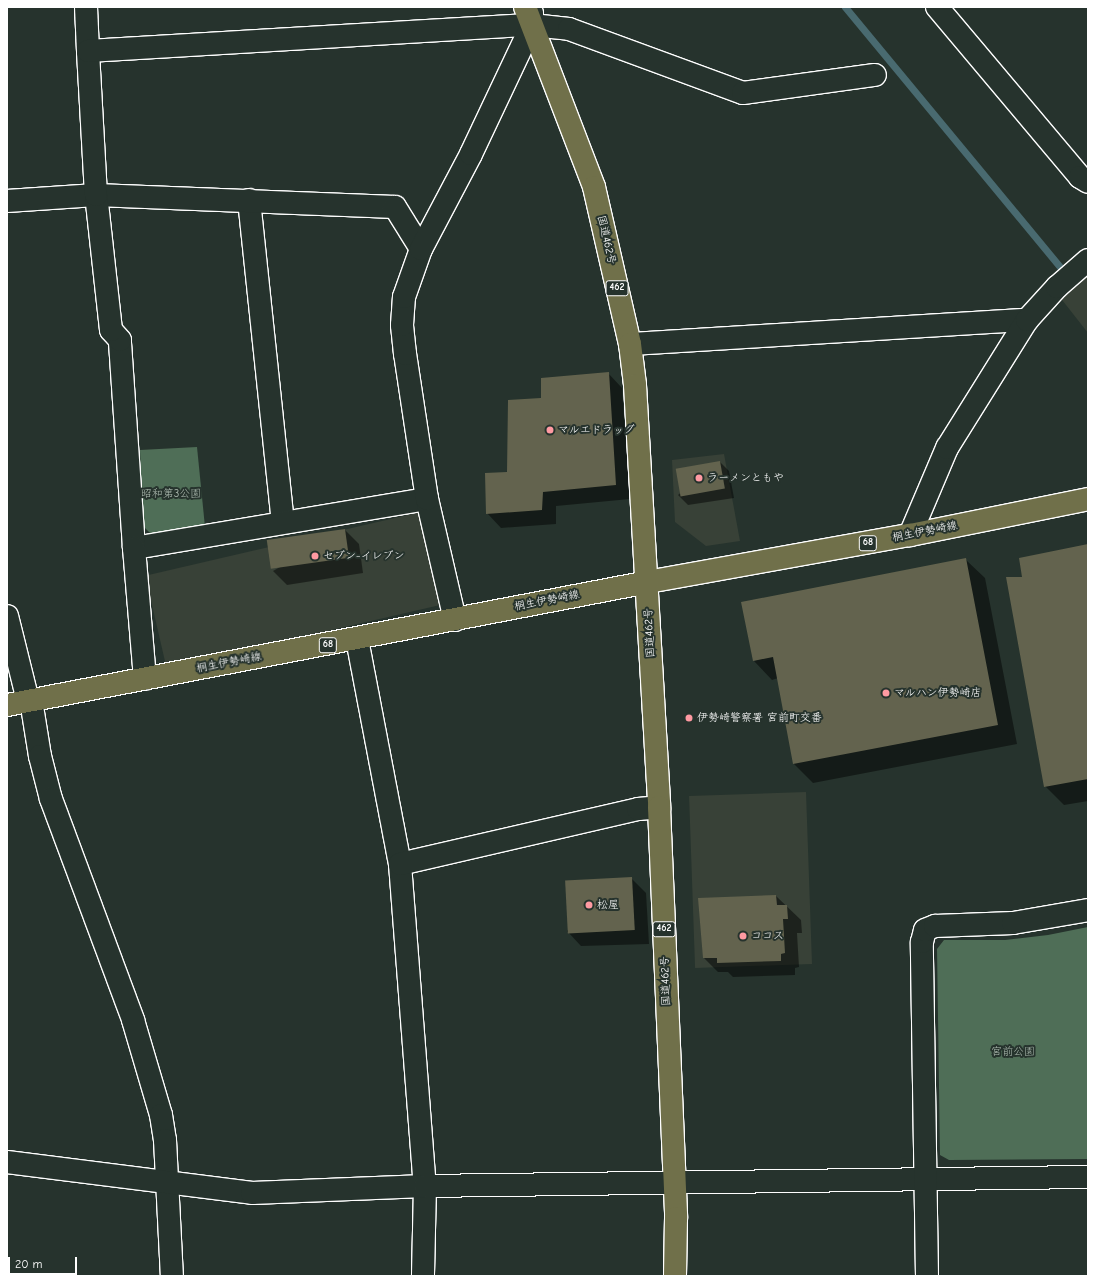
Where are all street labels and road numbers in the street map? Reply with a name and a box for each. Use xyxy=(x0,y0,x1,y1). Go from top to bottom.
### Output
street label: 国道462号 xyxy=(594,214,618,266)
road number: 462 xyxy=(605,280,629,296)
street label: 桐生伊勢崎線 xyxy=(891,519,959,545)
road number: 68 xyxy=(858,535,878,551)
street label: 桐生伊勢崎線 xyxy=(513,588,581,614)
street label: 国道462号 xyxy=(642,608,658,658)
road number: 68 xyxy=(318,637,338,653)
street label: 桐生伊勢崎線 xyxy=(195,650,263,676)
road number: 462 xyxy=(652,921,676,937)
street label: 国道462号 xyxy=(659,956,673,1006)

